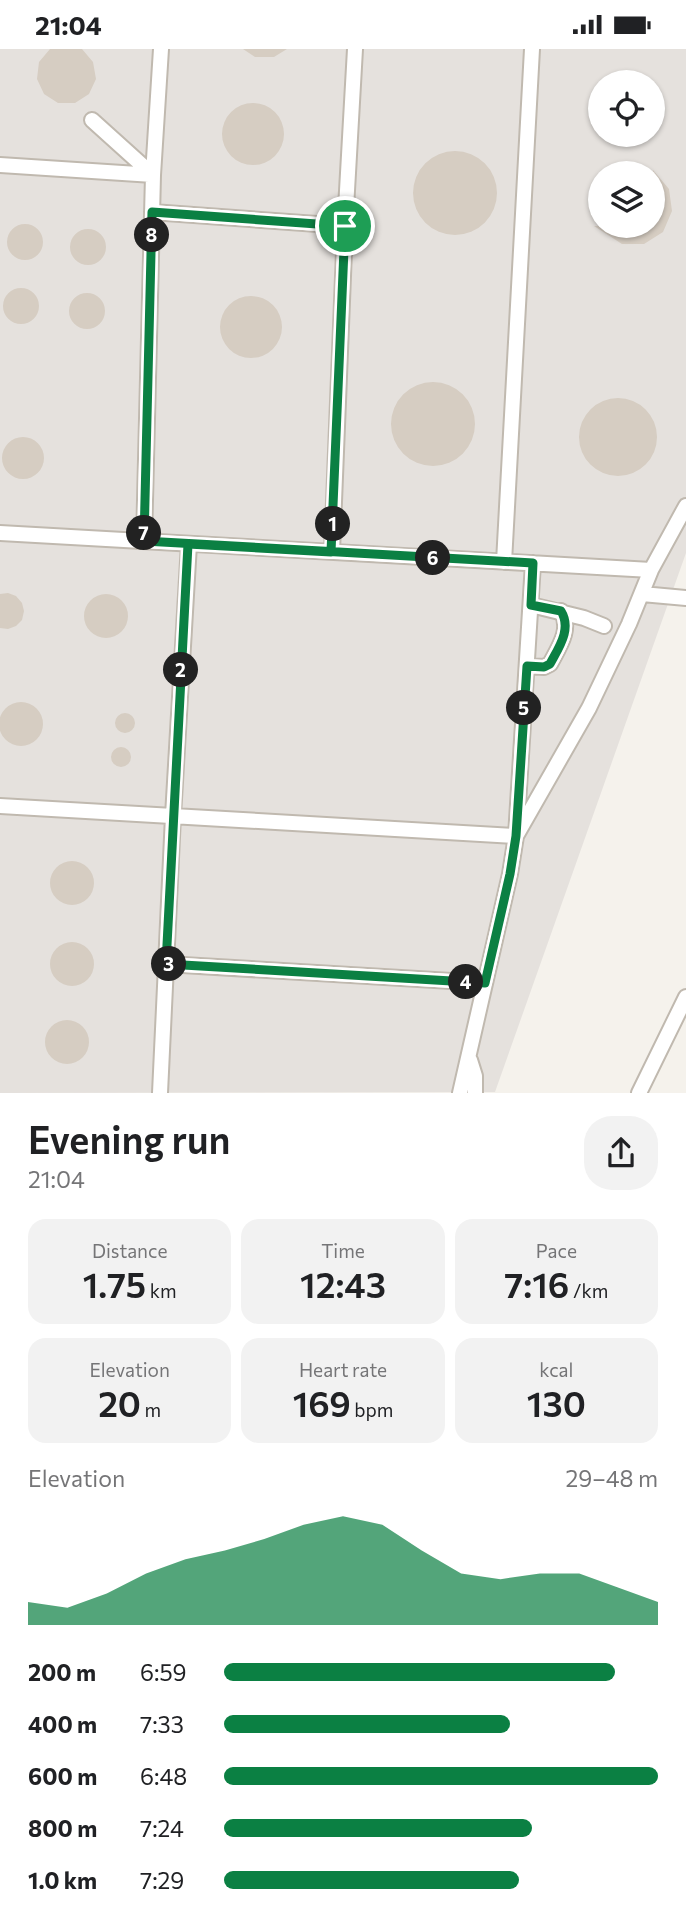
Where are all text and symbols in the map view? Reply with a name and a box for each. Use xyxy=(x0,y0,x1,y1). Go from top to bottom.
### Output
text: 21:04 xyxy=(35,9,102,40)
map controls xyxy=(588,70,665,238)
button: locate xyxy=(588,70,665,147)
button: layers xyxy=(588,161,665,238)
pin xyxy=(315,196,375,256)
icon: arrive xyxy=(326,207,364,245)
pin: 8 xyxy=(134,217,170,253)
text: 8 xyxy=(146,223,157,246)
pin: 1 xyxy=(316,507,350,541)
text: 1 xyxy=(328,512,337,535)
pin: 7 xyxy=(127,515,162,551)
text: 7 xyxy=(138,521,149,544)
pin: 6 xyxy=(416,540,450,575)
text: 6 xyxy=(427,546,438,569)
pin: 2 xyxy=(164,653,198,687)
text: 2 xyxy=(175,658,186,681)
pin: 5 xyxy=(506,691,542,725)
text: 5 xyxy=(518,696,529,719)
pin: 3 xyxy=(152,947,186,981)
text: 3 xyxy=(163,952,174,975)
pin: 4 xyxy=(448,965,484,999)
text: 4 xyxy=(460,970,471,993)
text: Evening run xyxy=(28,1115,231,1162)
button: share xyxy=(584,1116,658,1190)
text: 21:04 xyxy=(28,1165,85,1193)
text: Distance xyxy=(92,1239,167,1262)
text: Time xyxy=(321,1239,365,1262)
text: Pace xyxy=(536,1239,577,1262)
text: 1.75 xyxy=(83,1262,146,1305)
text: 12:43 xyxy=(300,1262,386,1305)
text: 7:16 xyxy=(504,1262,569,1305)
text: km xyxy=(146,1279,177,1302)
text: /km xyxy=(569,1279,608,1302)
text: Elevation xyxy=(90,1358,170,1381)
text: Heart rate xyxy=(299,1358,387,1381)
text: kcal xyxy=(539,1358,573,1381)
text: 20 xyxy=(98,1381,141,1424)
text: 169 xyxy=(293,1381,351,1424)
text: 130 xyxy=(527,1381,586,1424)
text: m xyxy=(141,1398,161,1421)
text: bpm xyxy=(351,1398,393,1421)
text: Elevation xyxy=(28,1464,125,1492)
text: 29–48 m xyxy=(566,1464,658,1492)
text: 200 m xyxy=(28,1658,96,1686)
text: 6:59 xyxy=(140,1658,187,1686)
text: 400 m xyxy=(28,1710,97,1738)
text: 7:33 xyxy=(140,1710,184,1738)
text: 600 m xyxy=(28,1762,97,1790)
text: 6:48 xyxy=(140,1762,187,1790)
text: 800 m xyxy=(28,1814,97,1842)
text: 7:24 xyxy=(140,1814,184,1842)
text: 1.0 km xyxy=(28,1866,97,1894)
text: 7:29 xyxy=(140,1866,184,1894)

